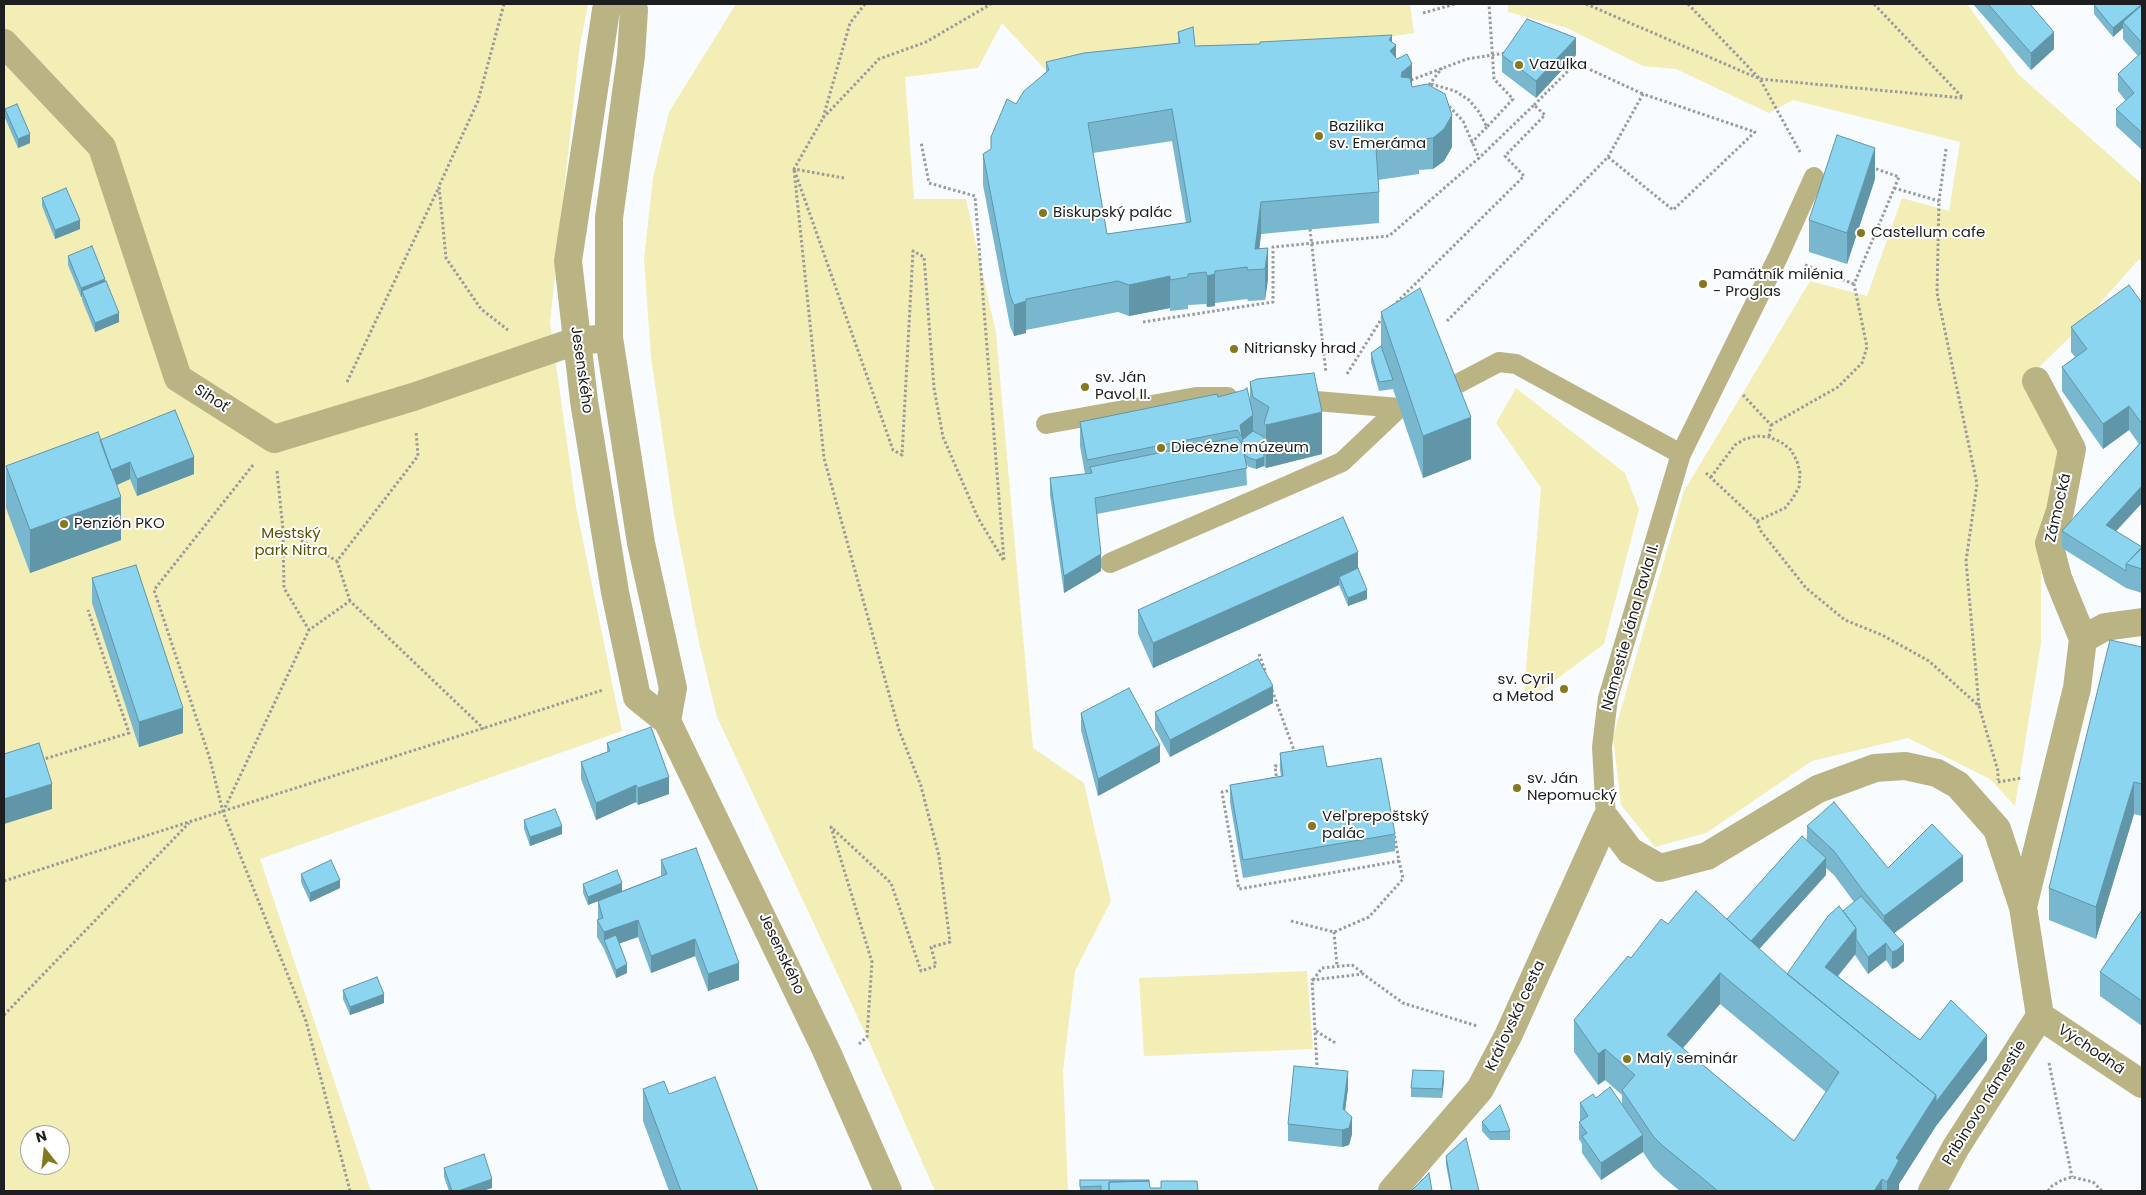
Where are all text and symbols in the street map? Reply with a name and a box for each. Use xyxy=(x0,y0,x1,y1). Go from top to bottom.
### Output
place label: Vazulka xyxy=(1529,56,1587,74)
marker: Vazulka xyxy=(1513,59,1525,71)
place label: Bazilika sv. Emeráma xyxy=(1329,118,1426,153)
marker: Bazilika sv. Emeráma xyxy=(1313,130,1325,142)
place label: Biskupský palác xyxy=(1053,204,1172,222)
marker: Biskupský palác xyxy=(1037,207,1049,219)
place label: Castellum cafe xyxy=(1871,224,1985,242)
marker: Castellum cafe xyxy=(1855,227,1867,239)
place label: Pamätník milénia - Proglas xyxy=(1713,266,1843,301)
marker: Pamätník milénia - Proglas xyxy=(1697,278,1709,290)
street label: Jesenského xyxy=(566,325,596,415)
place label: Nitriansky hrad xyxy=(1244,340,1356,358)
marker: Nitriansky hrad xyxy=(1228,343,1240,355)
place label: sv. Ján Pavol II. xyxy=(1095,369,1150,404)
street label: Sihoť xyxy=(190,381,232,417)
marker: sv. Ján Pavol II. xyxy=(1079,381,1091,393)
place label: Diecézne múzeum xyxy=(1171,439,1309,457)
marker: Diecézne múzeum xyxy=(1155,442,1167,454)
street label: Zámocká xyxy=(2042,472,2076,544)
place label: Penzión PKO xyxy=(74,515,165,533)
marker: Penzión PKO xyxy=(58,518,70,530)
park label: Mestský park Nitra xyxy=(254,525,328,560)
street label: Námestie Jána Pavla II. xyxy=(1598,541,1664,713)
place label: sv. Cyril a Metod xyxy=(1492,671,1554,706)
marker: sv. Cyril a Metod xyxy=(1558,683,1570,695)
place label: sv. Ján Nepomucký xyxy=(1527,770,1617,805)
marker: sv. Ján Nepomucký xyxy=(1511,782,1523,794)
place label: Veľprepoštský palác xyxy=(1322,808,1429,843)
marker: Veľprepoštský palác xyxy=(1306,820,1318,832)
street label: Jesenského xyxy=(754,910,808,998)
street label: Kráľovská cesta xyxy=(1483,958,1549,1074)
street label: Východná xyxy=(2054,1021,2128,1079)
street label: Pribinovo námestie xyxy=(1939,1037,2031,1169)
place label: Malý seminár xyxy=(1637,1050,1738,1068)
marker: Malý seminár xyxy=(1621,1053,1633,1065)
north arrow xyxy=(20,1125,70,1175)
text: N xyxy=(33,1125,49,1148)

